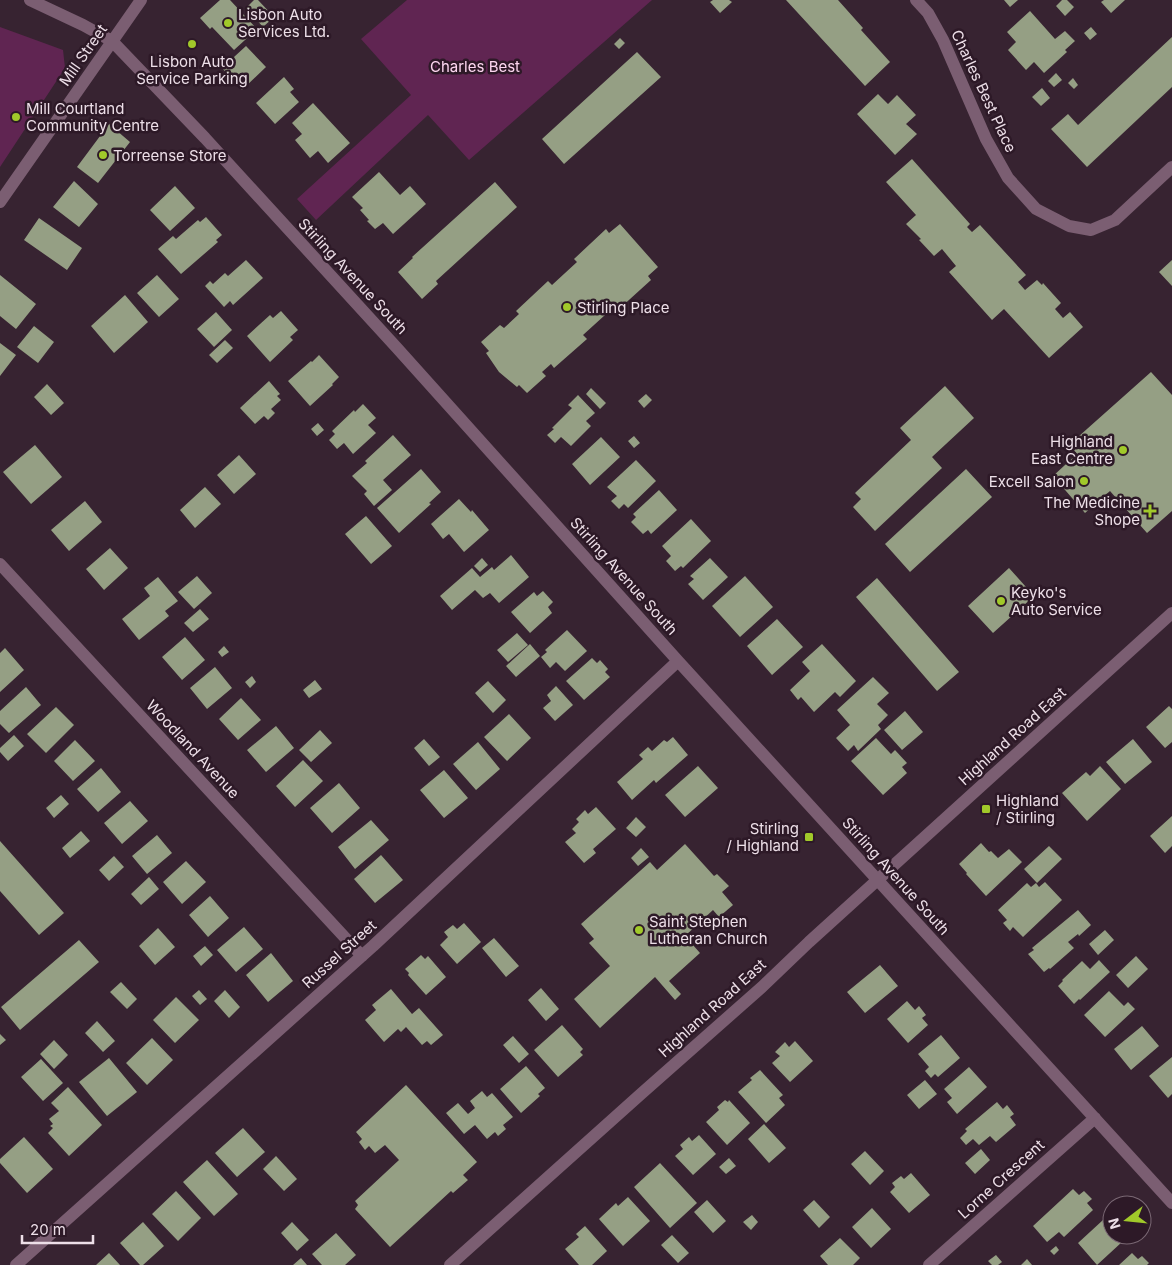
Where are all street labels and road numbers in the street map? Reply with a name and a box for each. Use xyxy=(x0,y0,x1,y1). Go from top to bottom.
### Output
street label: Mill Street xyxy=(55,20,111,90)
street label: Charles Best Place xyxy=(947,27,1021,155)
street label: Stirling Avenue South xyxy=(294,214,412,338)
street label: Stirling Avenue South xyxy=(566,513,682,639)
street label: Highland Road East xyxy=(954,683,1070,789)
street label: Woodland Avenue xyxy=(142,696,244,802)
street label: Stirling Avenue South xyxy=(838,813,954,939)
street label: Russel Street xyxy=(298,916,380,992)
street label: Highland Road East xyxy=(654,955,770,1061)
street label: Lorne Crescent xyxy=(954,1135,1048,1223)

